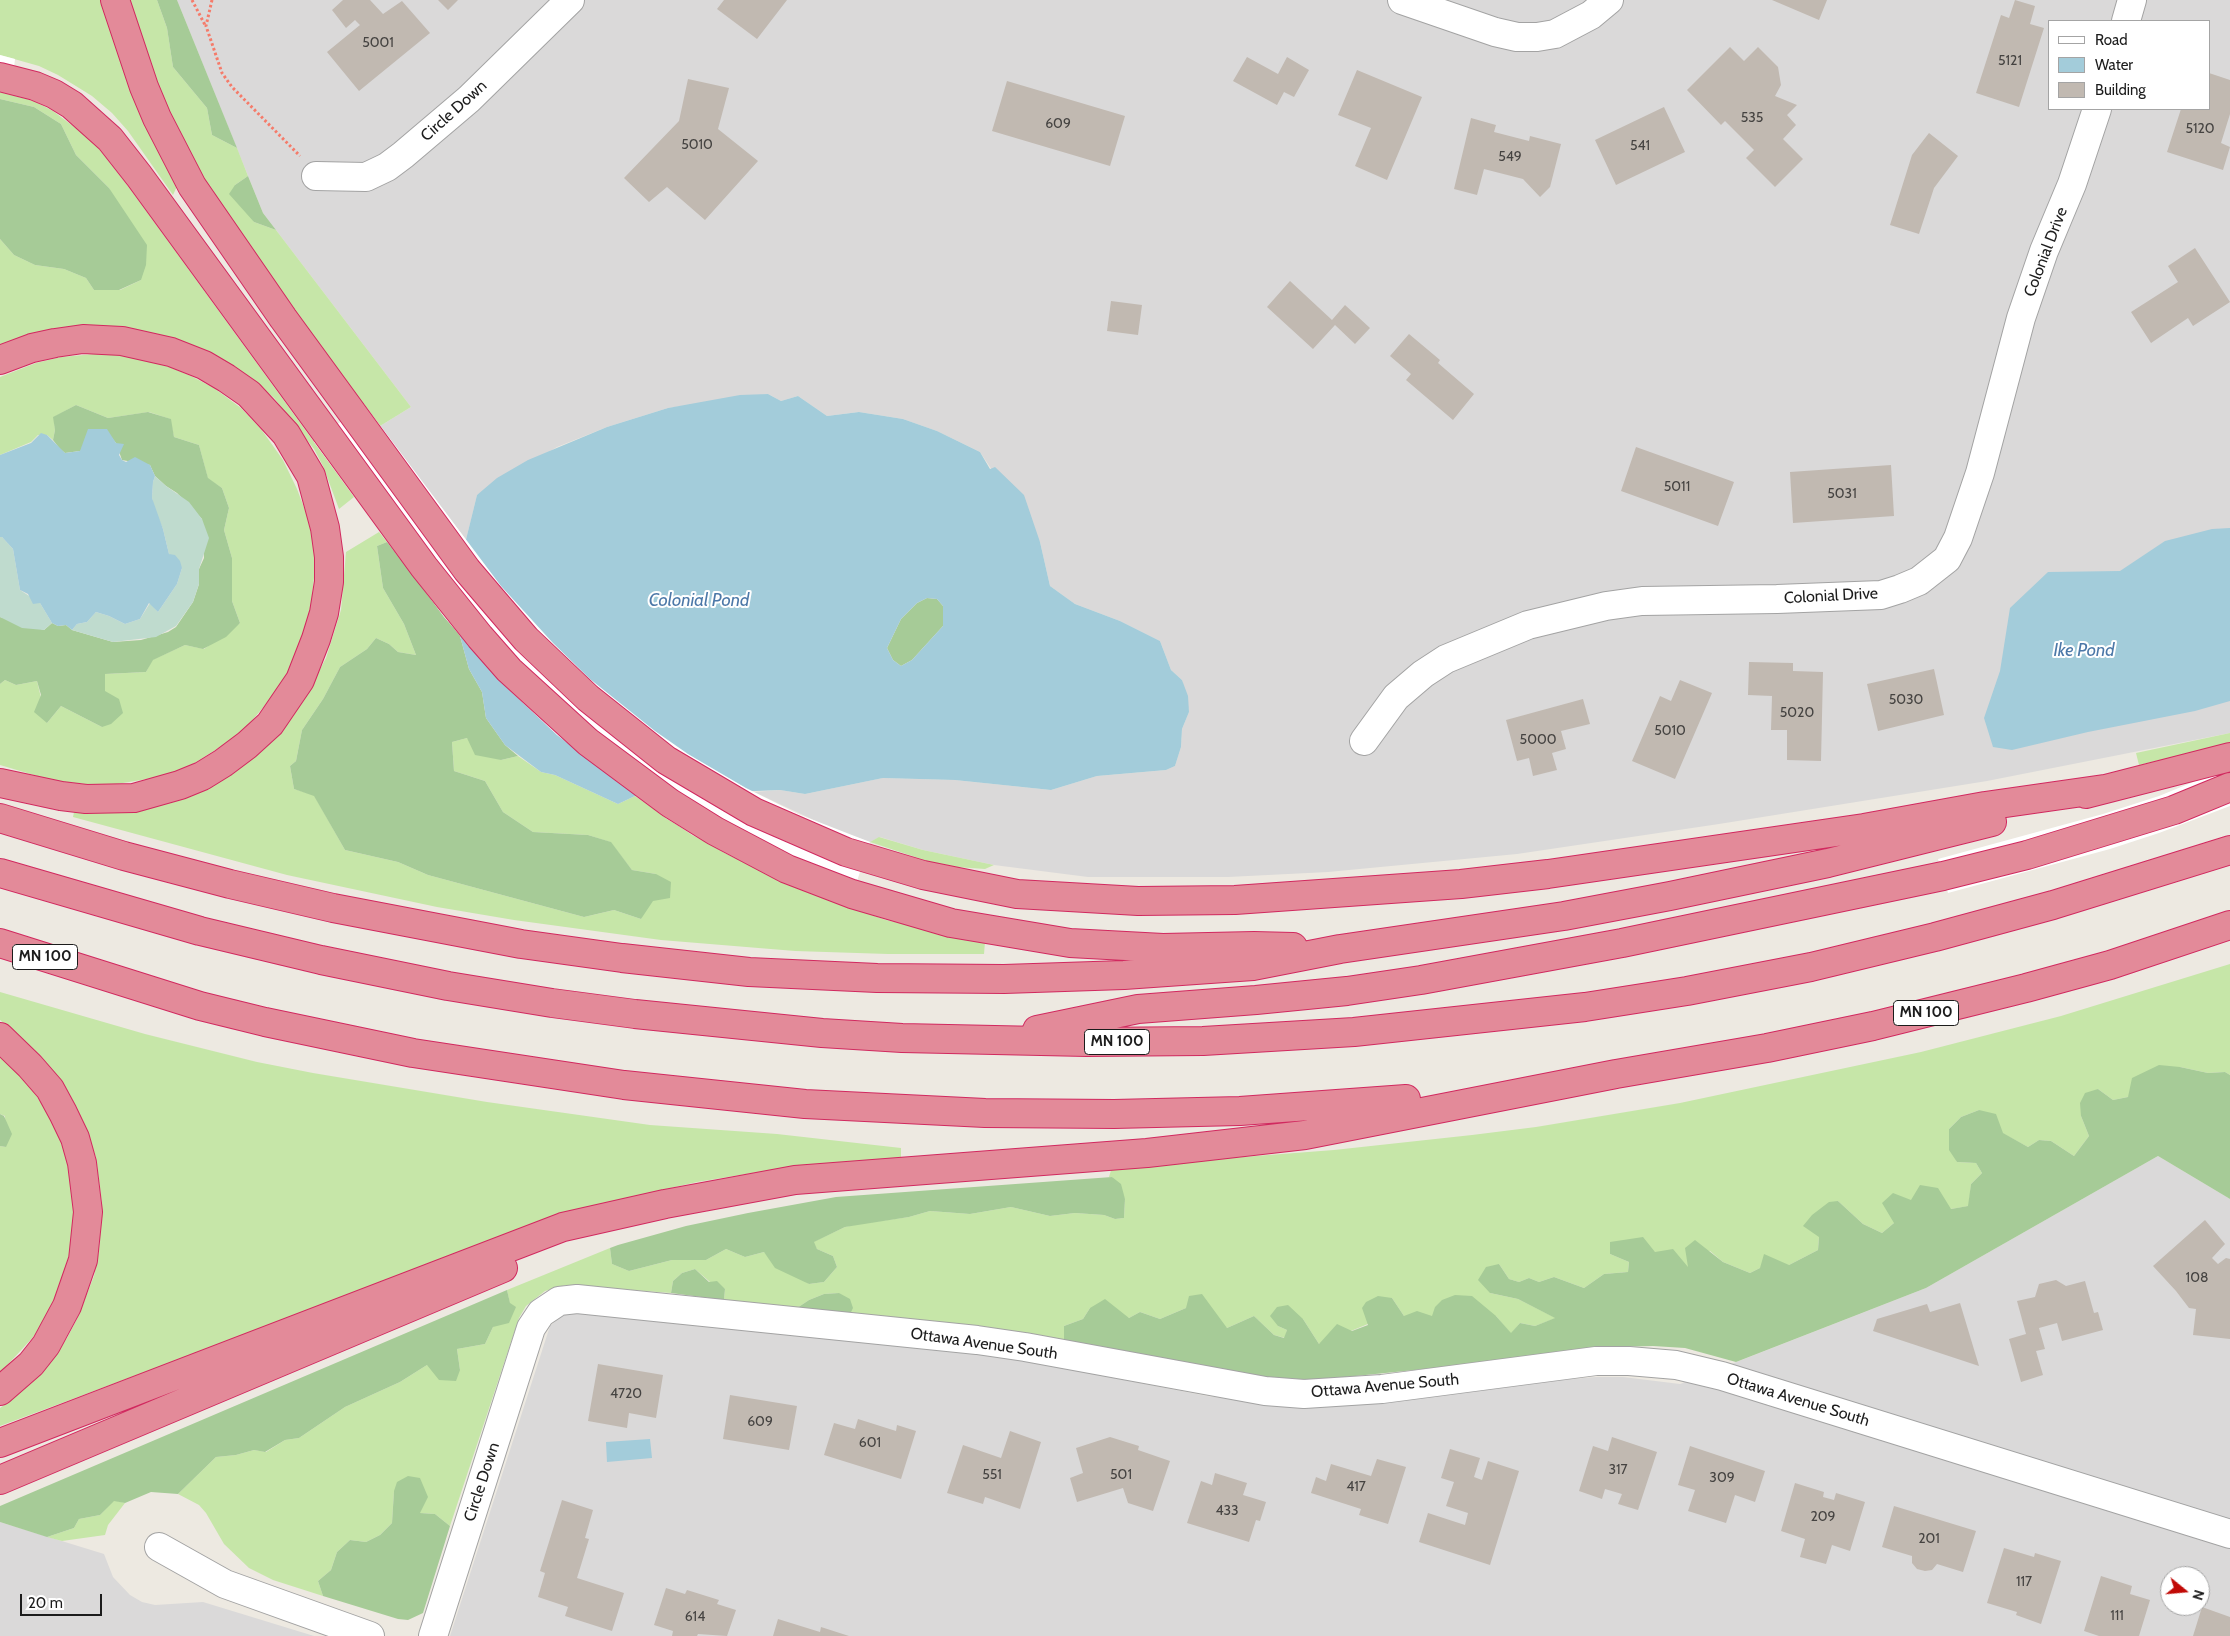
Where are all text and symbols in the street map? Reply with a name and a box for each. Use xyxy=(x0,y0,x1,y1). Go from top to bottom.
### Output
legend xyxy=(2048,20,2210,110)
text: Road xyxy=(2095,31,2128,49)
house number: 5001 xyxy=(362,35,394,51)
house number: 5121 xyxy=(1998,53,2022,69)
text: Water xyxy=(2095,56,2133,74)
street label: Circle Down xyxy=(417,76,491,146)
text: Building xyxy=(2095,81,2146,99)
house number: 535 xyxy=(1741,110,1763,126)
house number: 609 xyxy=(1045,116,1071,132)
house number: 5120 xyxy=(2185,121,2215,137)
house number: 5010 xyxy=(681,137,713,153)
house number: 541 xyxy=(1630,138,1650,154)
house number: 549 xyxy=(1498,149,1522,165)
street label: Colonial Drive xyxy=(2020,205,2072,299)
house number: 5011 xyxy=(1664,479,1690,495)
house number: 5031 xyxy=(1827,486,1857,502)
street label: Colonial Drive xyxy=(1783,584,1879,608)
water label: Colonial Pond xyxy=(649,590,749,612)
water label: Ike Pond xyxy=(2053,640,2115,662)
house number: 5030 xyxy=(1889,692,1923,708)
house number: 5020 xyxy=(1780,705,1814,721)
house number: 5010 xyxy=(1654,723,1686,739)
house number: 5000 xyxy=(1520,732,1556,748)
road number: MN 100 xyxy=(12,944,78,970)
road number: MN 100 xyxy=(1894,1000,1958,1026)
road number: MN 100 xyxy=(1084,1030,1150,1054)
house number: 108 xyxy=(2186,1270,2208,1286)
street label: Ottawa Avenue South xyxy=(909,1324,1059,1364)
street label: Ottawa Avenue South xyxy=(1724,1369,1872,1431)
street label: Ottawa Avenue South xyxy=(1310,1370,1460,1402)
house number: 4720 xyxy=(610,1386,642,1402)
house number: 609 xyxy=(747,1414,773,1430)
house number: 601 xyxy=(859,1435,881,1451)
street label: Circle Down xyxy=(460,1440,504,1524)
house number: 317 xyxy=(1608,1462,1628,1478)
house number: 551 xyxy=(982,1467,1002,1483)
house number: 501 xyxy=(1110,1467,1132,1483)
house number: 309 xyxy=(1709,1470,1735,1486)
house number: 417 xyxy=(1346,1479,1366,1495)
house number: 433 xyxy=(1215,1503,1239,1519)
house number: 209 xyxy=(1810,1509,1836,1525)
house number: 201 xyxy=(1918,1531,1940,1547)
north arrow xyxy=(2160,1566,2210,1616)
house number: 117 xyxy=(2016,1574,2032,1590)
scale bar xyxy=(22,1584,105,1616)
text: N xyxy=(2188,1588,2208,1602)
text: 20 m xyxy=(28,1594,63,1612)
house number: 111 xyxy=(2110,1608,2124,1624)
house number: 614 xyxy=(685,1609,705,1625)

